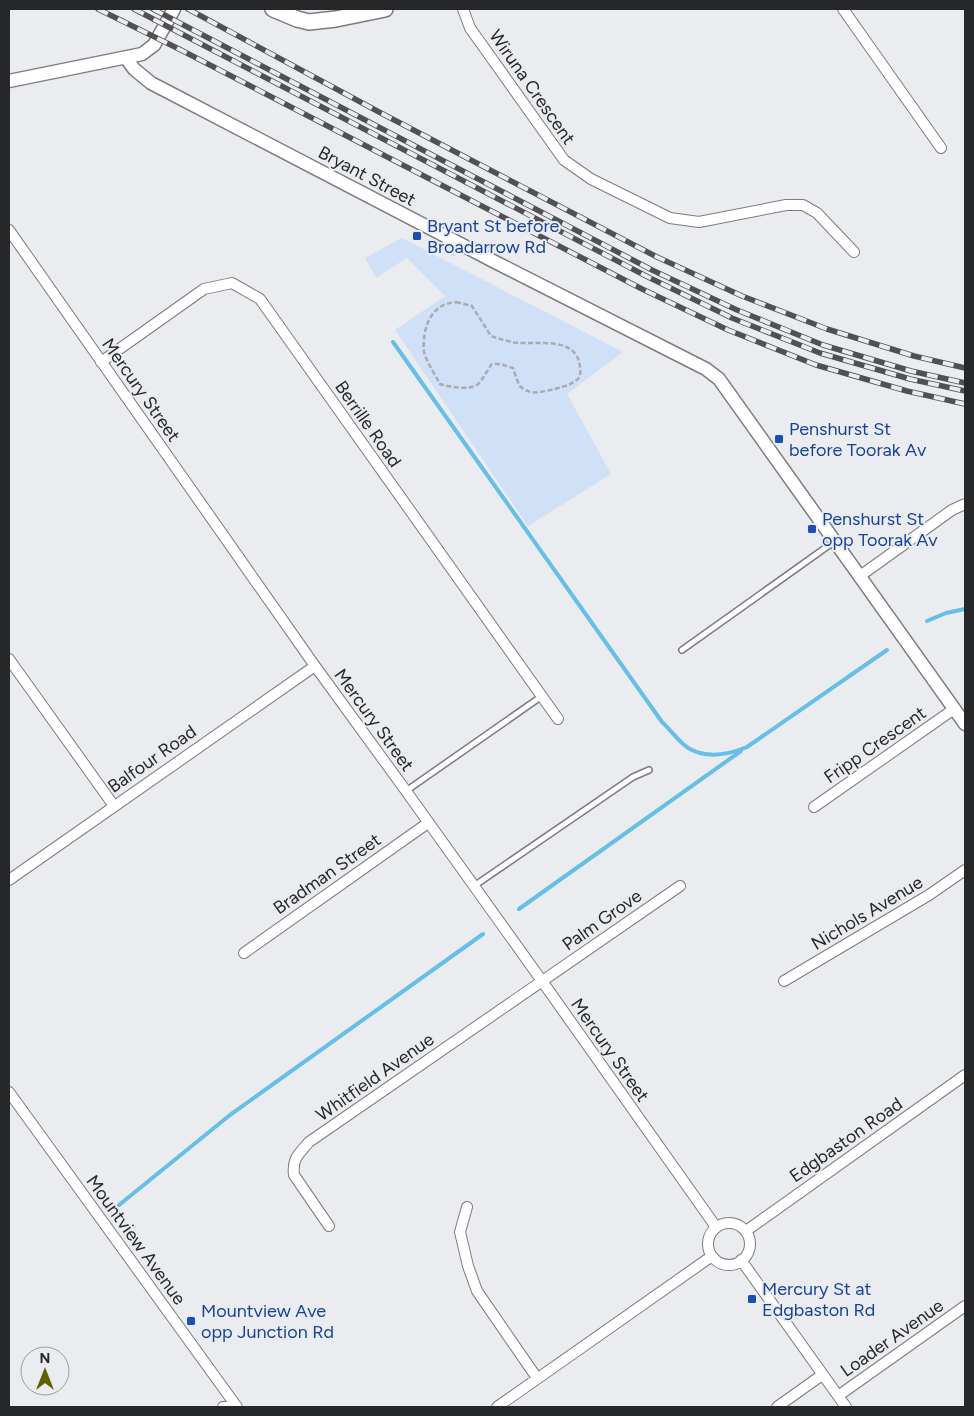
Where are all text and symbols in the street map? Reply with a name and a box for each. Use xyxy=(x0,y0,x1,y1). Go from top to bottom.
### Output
street label: Wiruna Crescent xyxy=(484,25,580,149)
street label: Bryant Street xyxy=(315,141,420,211)
place label: Bryant St before Broadarrow Rd xyxy=(427,215,560,258)
marker: Bryant St before Broadarrow Rd xyxy=(411,230,423,242)
street label: Mercury Street xyxy=(97,334,185,446)
street label: Berrille Road xyxy=(330,376,406,472)
place label: Penshurst St before Toorak Av xyxy=(789,418,927,461)
marker: Penshurst St before Toorak Av xyxy=(773,433,785,445)
place label: Penshurst St opp Toorak Av xyxy=(822,508,938,551)
marker: Penshurst St opp Toorak Av xyxy=(806,523,818,535)
street label: Mercury Street xyxy=(329,664,419,776)
street label: Fripp Crescent xyxy=(820,702,930,788)
street label: Balfour Road xyxy=(103,720,201,798)
street label: Bradman Street xyxy=(269,829,385,919)
street label: Nichols Avenue xyxy=(807,871,927,955)
street label: Palm Grove xyxy=(558,884,646,955)
street label: Mercury Street xyxy=(566,994,654,1106)
street label: Whitfield Avenue xyxy=(312,1028,438,1126)
street label: Edgbaston Road xyxy=(785,1093,907,1187)
street label: Mountview Avenue xyxy=(82,1171,191,1309)
place label: Mercury St at Edgbaston Rd xyxy=(762,1278,875,1321)
marker: Mercury St at Edgbaston Rd xyxy=(746,1293,758,1305)
street label: Loader Avenue xyxy=(836,1294,948,1382)
place label: Mountview Ave opp Junction Rd xyxy=(201,1300,334,1343)
marker: Mountview Ave opp Junction Rd xyxy=(185,1315,197,1327)
north arrow xyxy=(20,1346,70,1396)
text: N xyxy=(40,1350,50,1367)

